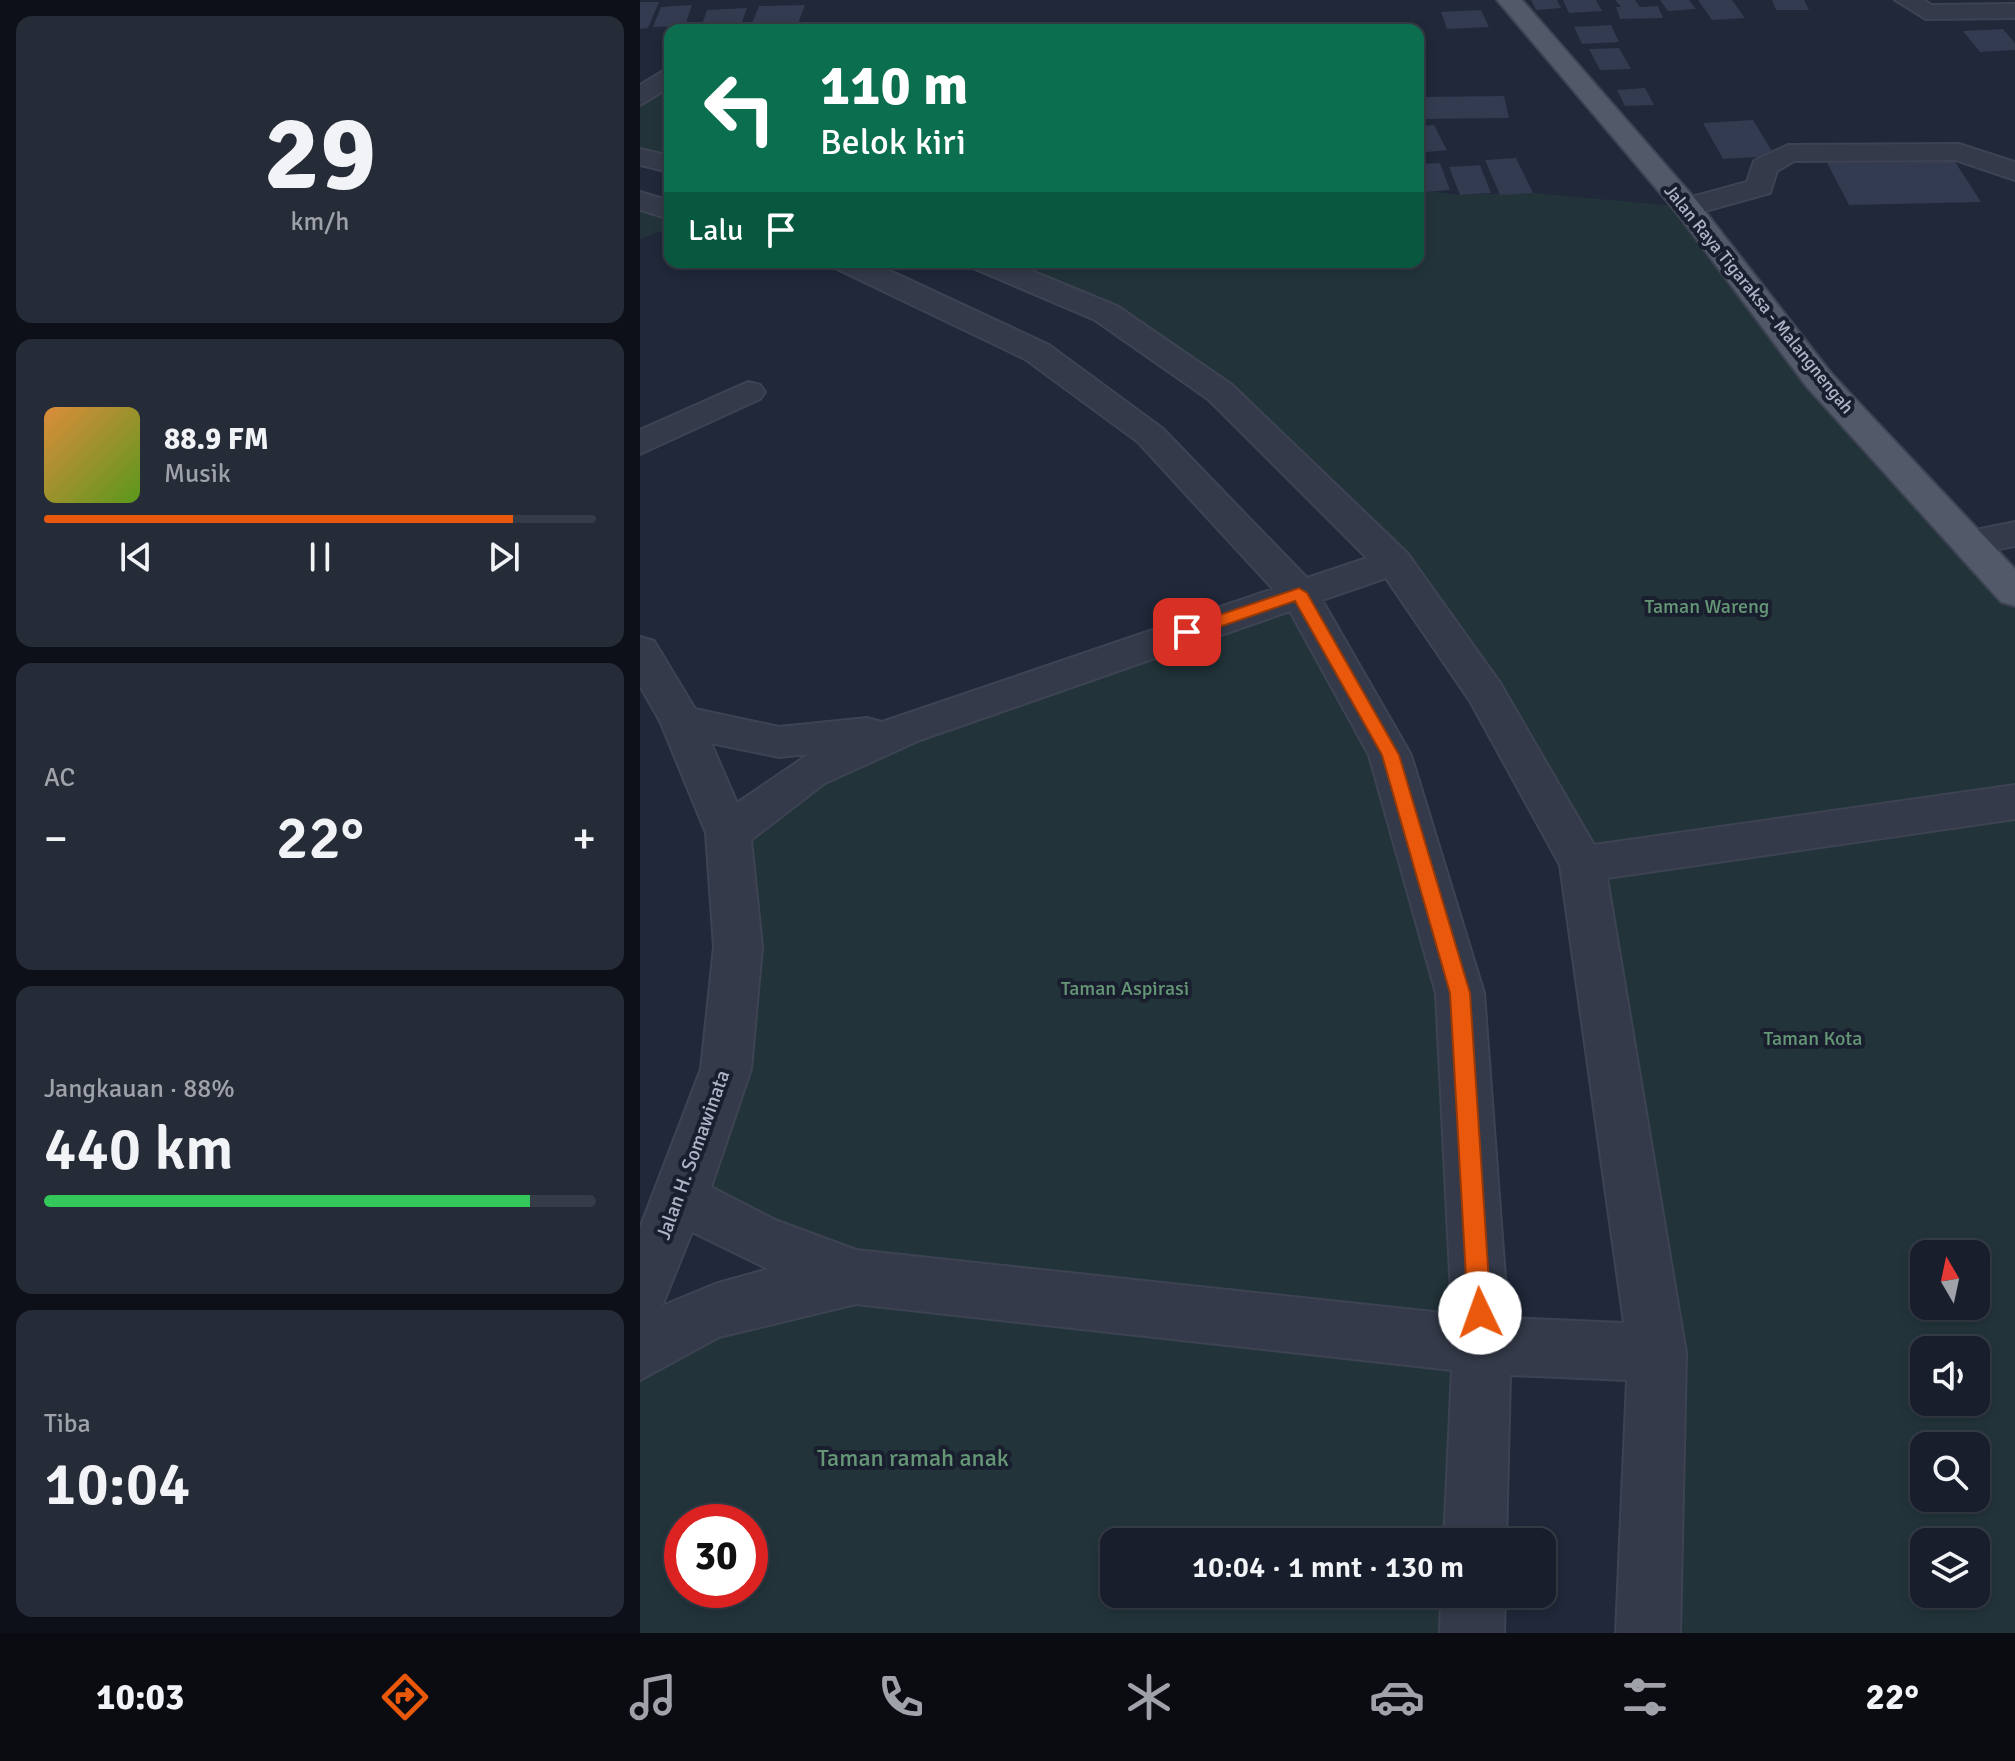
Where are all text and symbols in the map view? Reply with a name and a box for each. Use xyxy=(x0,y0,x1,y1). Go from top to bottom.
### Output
text: 110 m xyxy=(820,51,968,120)
icon: left xyxy=(688,56,792,160)
text: 29 xyxy=(264,90,376,218)
text: Belok kiri xyxy=(820,120,966,165)
street label: Jalan Raya Tigaraksa - Malangnengah xyxy=(1660,180,1858,418)
text: km/h xyxy=(291,206,349,238)
icon: arrive xyxy=(759,208,803,252)
text: Lalu xyxy=(688,212,743,249)
text: 88.9 FM xyxy=(164,421,269,458)
text: Musik xyxy=(164,458,231,490)
icon: previous xyxy=(114,535,158,579)
icon: pause xyxy=(298,535,342,579)
icon: next xyxy=(482,535,526,579)
park label: Taman Wareng xyxy=(1645,594,1769,619)
pin xyxy=(1153,598,1221,666)
icon: arrive xyxy=(1165,610,1209,654)
text: AC xyxy=(44,762,75,794)
text: 22° xyxy=(276,802,364,876)
text: − xyxy=(44,812,68,866)
text: + xyxy=(572,812,596,866)
park label: Taman Aspirasi xyxy=(1061,976,1189,1001)
park label: Taman Kota xyxy=(1764,1026,1862,1051)
street label: Jalan H. Somawinata xyxy=(651,1067,735,1243)
text: Jangkauan · 88% xyxy=(44,1073,235,1105)
text: 440 km xyxy=(44,1113,233,1187)
north arrow xyxy=(1910,1240,1990,1320)
map controls xyxy=(1910,1240,1990,1608)
position arrow xyxy=(1438,1271,1522,1355)
button: sound xyxy=(1910,1336,1990,1416)
text: Tiba xyxy=(44,1408,91,1440)
button: search xyxy=(1910,1432,1990,1512)
park label: Taman ramah anak xyxy=(817,1443,1009,1473)
text: 10:04 xyxy=(44,1448,191,1522)
speed limit sign: 30 xyxy=(664,1504,768,1608)
button: layers xyxy=(1910,1528,1990,1608)
text: 10:04 · 1 mnt · 130 m xyxy=(1192,1549,1464,1586)
icon: directions xyxy=(377,1669,433,1725)
icon: music xyxy=(625,1669,681,1725)
icon: phone xyxy=(873,1669,929,1725)
icon: climate xyxy=(1121,1669,1177,1725)
icon: car xyxy=(1369,1669,1425,1725)
icon: filters xyxy=(1617,1669,1673,1725)
text: 10:03 xyxy=(96,1675,184,1720)
text: 22° xyxy=(1866,1675,1919,1720)

